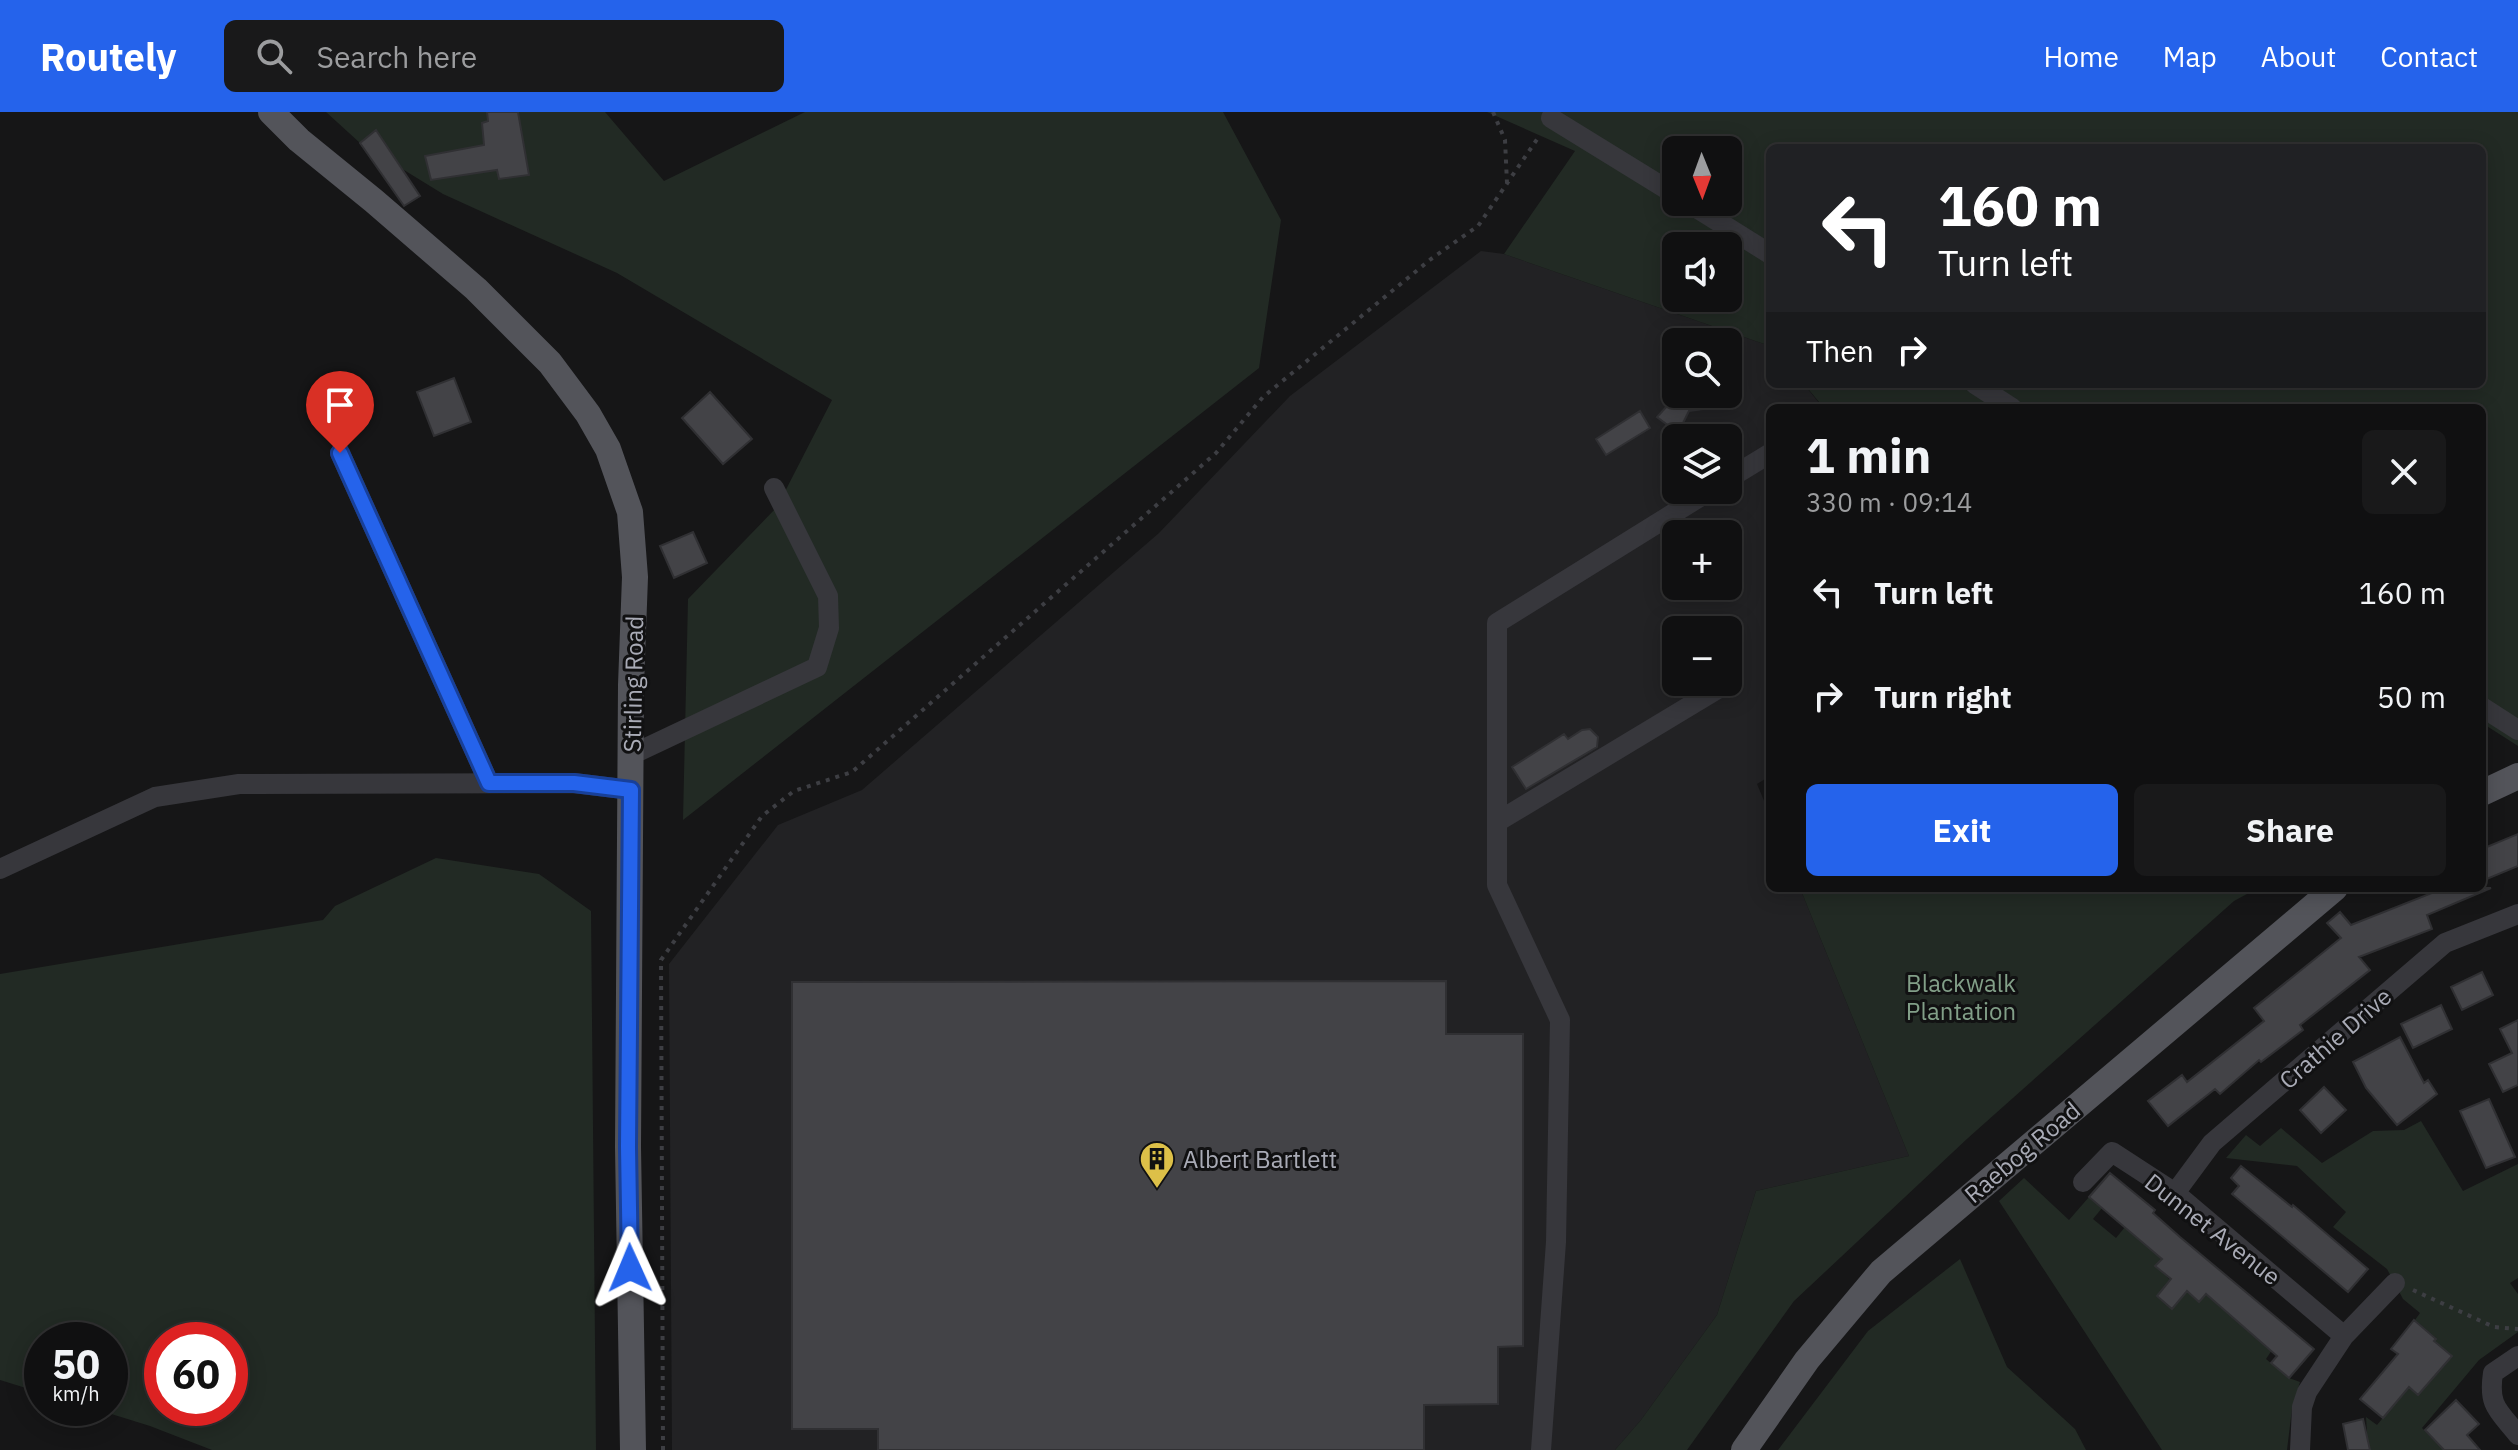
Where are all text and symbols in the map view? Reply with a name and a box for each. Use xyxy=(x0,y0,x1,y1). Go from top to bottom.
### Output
search box xyxy=(224,20,784,92)
text: Routely xyxy=(40,32,176,81)
icon: search xyxy=(252,34,296,78)
text: Search here xyxy=(316,37,477,76)
text: Home xyxy=(2043,38,2119,75)
text: Map xyxy=(2163,38,2217,75)
text: About xyxy=(2261,38,2336,75)
text: Contact xyxy=(2380,38,2478,75)
north arrow xyxy=(1662,136,1742,216)
map controls xyxy=(1662,136,1742,696)
text: 160 m xyxy=(1938,169,2102,241)
icon: left xyxy=(1806,176,1910,280)
button: sound xyxy=(1662,232,1742,312)
text: Turn left xyxy=(1938,239,2073,286)
button: search xyxy=(1662,328,1742,408)
icon: right xyxy=(1890,328,1934,372)
text: Then xyxy=(1806,331,1874,370)
pin xyxy=(306,371,374,453)
icon: arrive xyxy=(318,383,362,427)
button: layers xyxy=(1662,424,1742,504)
text: 1 min xyxy=(1806,424,1931,486)
button: close xyxy=(2362,430,2446,514)
text: 330 m · 09:14 xyxy=(1806,485,1972,519)
button: + xyxy=(1662,520,1742,600)
icon: left xyxy=(1806,570,1850,614)
text: Turn left xyxy=(1874,573,1993,612)
text: 160 m xyxy=(2359,573,2446,612)
street label: Stirling Road xyxy=(616,615,650,753)
button: − xyxy=(1662,616,1742,696)
icon: right xyxy=(1806,674,1850,718)
text: Turn right xyxy=(1874,677,2012,716)
text: 50 m xyxy=(2377,677,2446,716)
button: Exit xyxy=(1806,784,2118,876)
button: Share xyxy=(2134,784,2446,876)
park label: Blackwalk Plantation xyxy=(1906,967,2016,1027)
street label: Crathie Drive xyxy=(2272,980,2398,1096)
street label: Raebog Road xyxy=(1957,1094,2087,1210)
building icon: Albert Bartlett xyxy=(1138,1140,1176,1190)
place label: Albert Bartlett xyxy=(1183,1143,1337,1175)
street label: Dunnet Avenue xyxy=(2138,1166,2288,1292)
position arrow xyxy=(588,1226,672,1310)
speed limit sign: 60 xyxy=(144,1322,248,1426)
text: 50 xyxy=(52,1338,100,1390)
text: km/h xyxy=(52,1380,100,1407)

